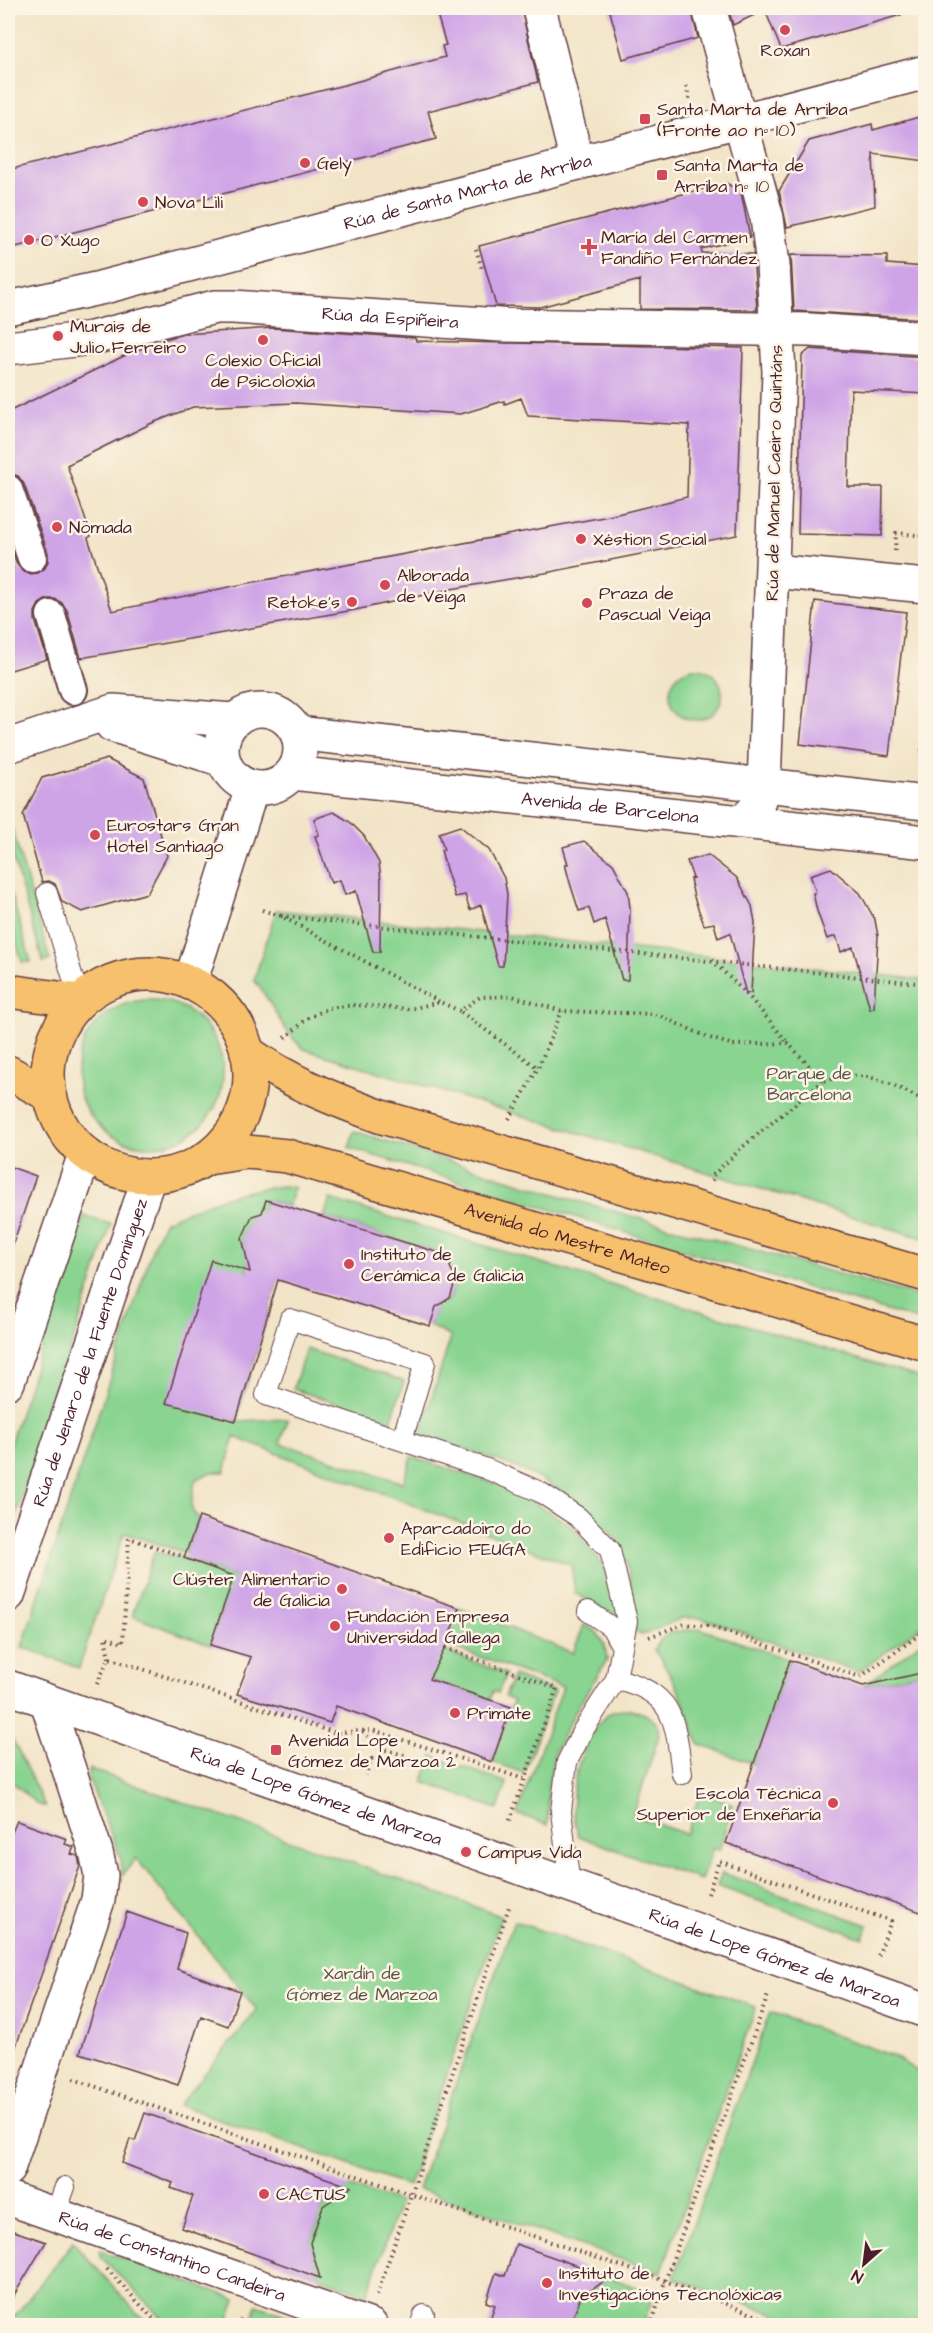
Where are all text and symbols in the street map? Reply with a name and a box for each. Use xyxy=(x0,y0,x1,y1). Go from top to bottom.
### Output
marker: Roxan xyxy=(778,23,792,37)
place label: Roxan xyxy=(760,38,810,63)
place label: Santa Marta de Arriba (Fronte ao nº 10) xyxy=(657,97,848,143)
marker: Santa Marta de Arriba (Fronte ao nº 10) xyxy=(638,112,652,126)
street label: Rúa de Santa Marta de Arriba xyxy=(341,148,594,237)
place label: Gely xyxy=(317,151,352,177)
place label: Santa Marta de Arriba nº 10 xyxy=(674,153,804,199)
marker: Gely xyxy=(298,156,312,170)
marker: Santa Marta de Arriba nº 10 xyxy=(655,168,669,182)
place label: Nova Lili xyxy=(155,190,223,215)
marker: Nova Lili xyxy=(136,195,150,209)
place label: María del Carmen Fandiño Fernández xyxy=(601,225,757,271)
place label: O Xugo xyxy=(41,228,100,254)
marker: O Xugo xyxy=(22,233,36,247)
marker: María del Carmen Fandiño Fernández xyxy=(582,240,596,254)
street label: Rúa da Espiñeira xyxy=(321,301,459,335)
place label: Murais de Julio Ferreiro xyxy=(70,314,186,360)
marker: Murais de Julio Ferreiro xyxy=(51,329,65,343)
marker: Colexio Oficial de Psicoloxía xyxy=(256,333,270,347)
street label: Rúa de Manuel Caeiro Quintáns xyxy=(760,345,789,601)
place label: Colexio Oficial de Psicoloxía xyxy=(205,348,321,394)
place label: Nömada xyxy=(69,515,132,540)
marker: Nömada xyxy=(50,520,64,534)
place label: Xéstion Social xyxy=(593,527,707,552)
marker: Xéstion Social xyxy=(574,532,588,546)
place label: Alborada de Veiga xyxy=(397,563,469,610)
marker: Alborada de Veiga xyxy=(378,578,392,592)
place label: Praza de Pascual Veiga xyxy=(599,581,711,628)
place label: Retoke's xyxy=(267,590,340,615)
marker: Retoke's xyxy=(345,595,359,609)
marker: Praza de Pascual Veiga xyxy=(580,596,594,610)
street label: Avenida de Barcelona xyxy=(520,786,700,830)
place label: Eurostars Gran Hotel Santiago xyxy=(107,813,239,860)
marker: Eurostars Gran Hotel Santiago xyxy=(88,828,102,842)
park label: Parque de Barcelona xyxy=(767,1061,852,1107)
street label: Rúa de Jenaro de la Fuente Domínguez xyxy=(27,1195,154,1510)
street label: Avenida do Mestre Mateo xyxy=(461,1197,673,1281)
place label: Instituto de Cerámica de Galicia xyxy=(361,1242,524,1288)
marker: Instituto de Cerámica de Galicia xyxy=(342,1257,356,1271)
place label: Aparcadoiro do Edificio FEUGA xyxy=(401,1516,531,1562)
marker: Aparcadoiro do Edificio FEUGA xyxy=(382,1531,396,1545)
place label: Clúster Alimentario de Galicia xyxy=(173,1567,330,1613)
marker: Clúster Alimentario de Galicia xyxy=(335,1582,349,1596)
place label: Fundación Empresa Universidad Gallega xyxy=(347,1604,509,1651)
marker: Fundación Empresa Universidad Gallega xyxy=(328,1619,342,1633)
place label: Primate xyxy=(467,1701,532,1726)
marker: Primate xyxy=(448,1706,462,1720)
place label: Avenida Lope Gómez de Marzoa 2 xyxy=(288,1728,457,1774)
street label: Rúa de Lope Gómez de Marzoa xyxy=(187,1740,445,1852)
marker: Avenida Lope Gómez de Marzoa 2 xyxy=(269,1743,283,1757)
place label: Escola Técnica Superior de Enxeñaría xyxy=(637,1781,821,1827)
marker: Escola Técnica Superior de Enxeñaría xyxy=(826,1796,840,1810)
place label: Campus Vida xyxy=(478,1840,582,1865)
marker: Campus Vida xyxy=(459,1845,473,1859)
street label: Rúa de Lope Gómez de Marzoa xyxy=(645,1902,904,2014)
park label: Xardín de Gómez de Marzoa xyxy=(287,1961,437,2007)
place label: CACTUS xyxy=(276,2182,346,2207)
marker: CACTUS xyxy=(257,2187,271,2201)
street label: Rúa de Constantino Candeira xyxy=(55,2205,289,2308)
north arrow xyxy=(834,2234,894,2294)
place label: Instituto de Investigacións Tecnolóxicas xyxy=(559,2261,782,2308)
text: N xyxy=(848,2264,867,2288)
marker: Instituto de Investigacións Tecnolóxicas xyxy=(540,2276,554,2290)

